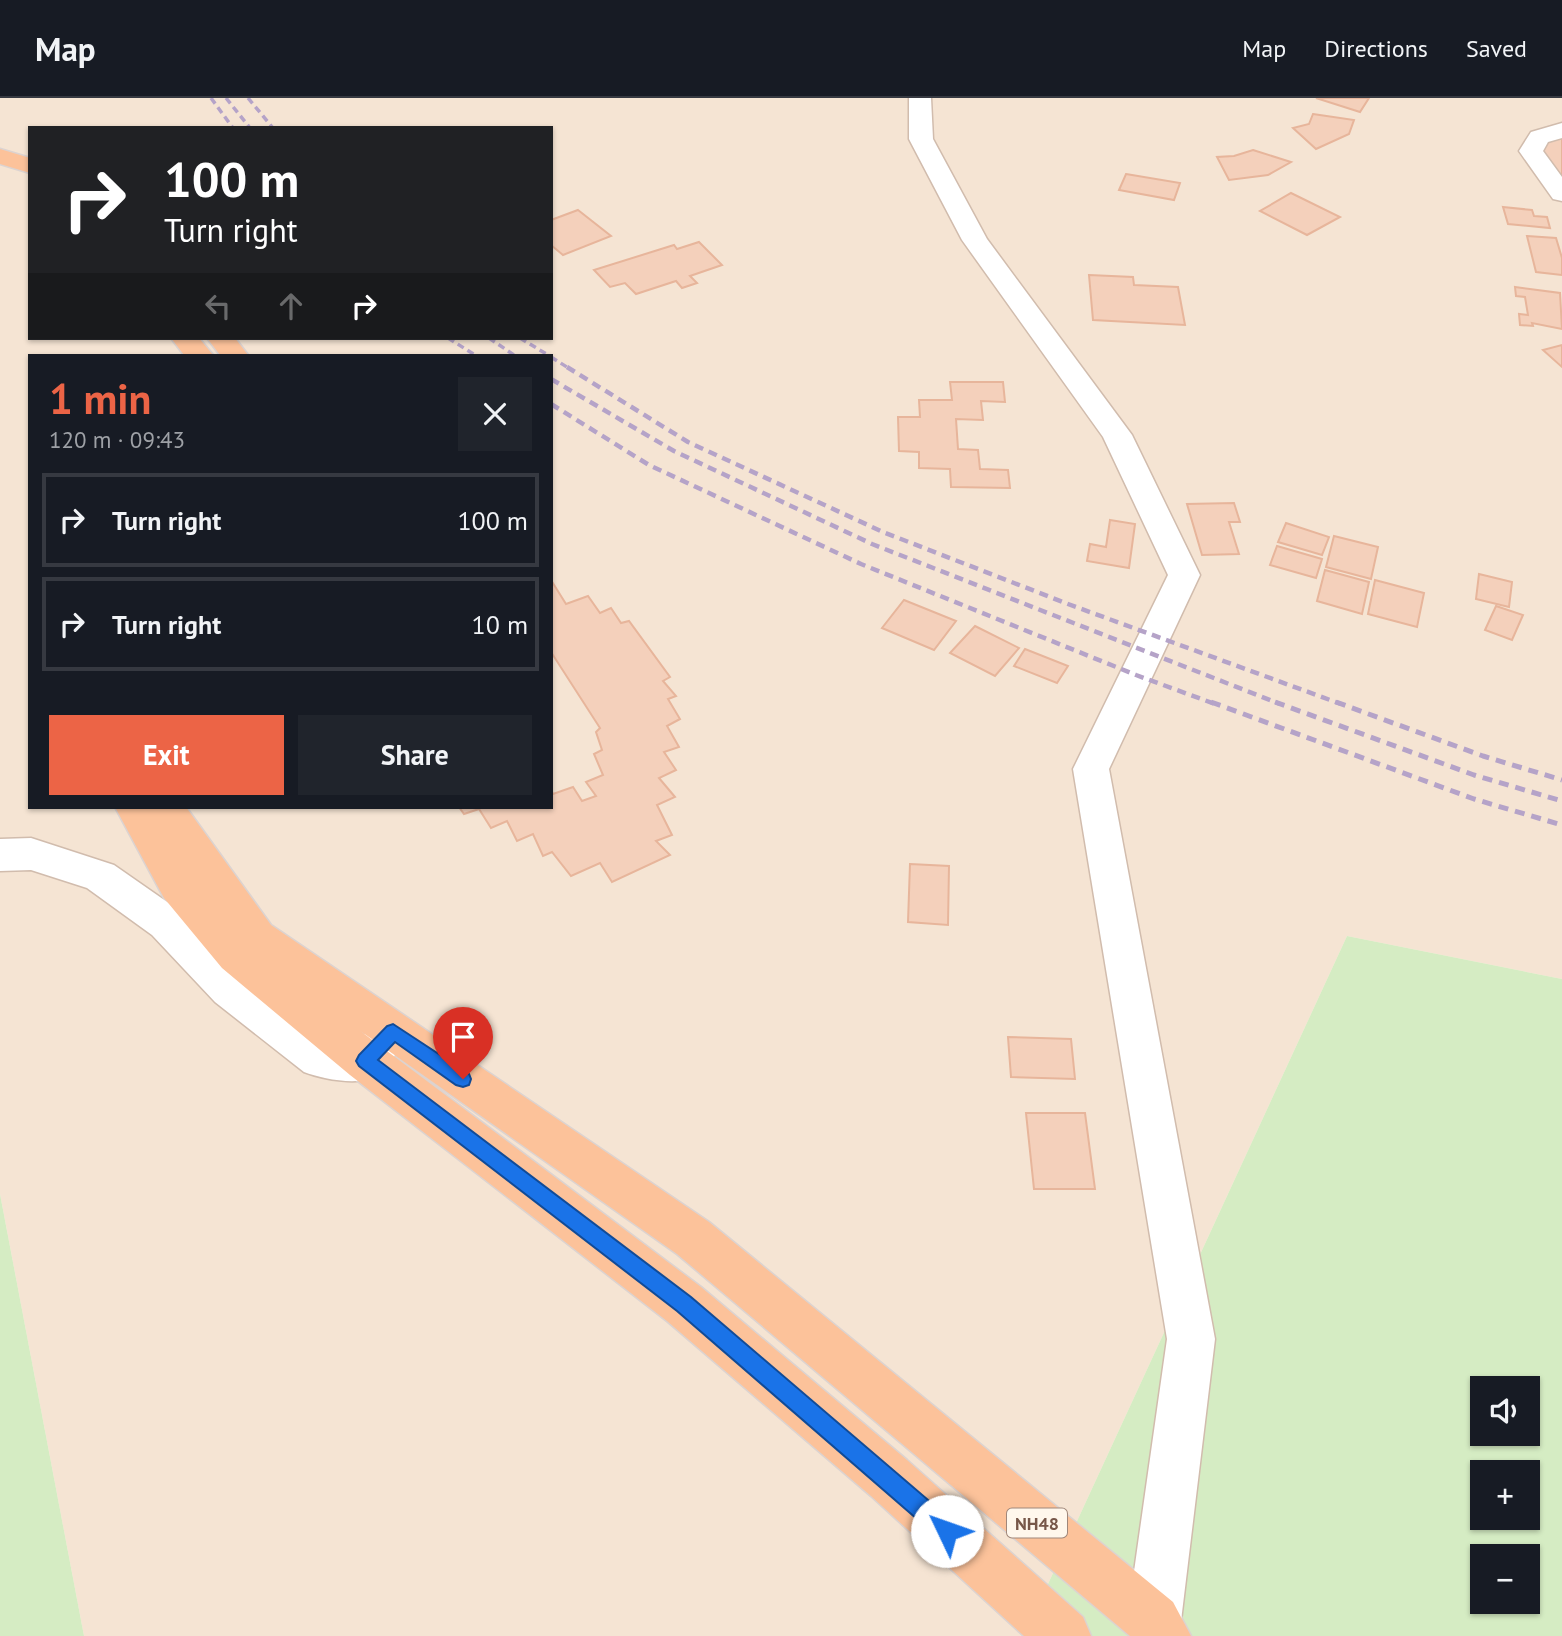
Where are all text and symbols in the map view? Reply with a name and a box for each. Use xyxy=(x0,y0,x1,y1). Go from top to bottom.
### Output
text: Map xyxy=(35,27,96,70)
text: Map xyxy=(1242,33,1286,64)
text: Directions xyxy=(1324,33,1428,64)
text: Saved xyxy=(1466,33,1527,64)
text: 100 m xyxy=(164,147,299,211)
icon: right xyxy=(49,154,140,245)
text: Turn right xyxy=(164,209,298,251)
icon: left xyxy=(199,287,237,325)
icon: ahead xyxy=(272,287,310,325)
icon: right xyxy=(345,287,383,325)
text: 1 min xyxy=(49,371,151,426)
button: close xyxy=(458,377,532,451)
text: 120 m · 09:43 xyxy=(49,425,185,454)
icon: right xyxy=(53,501,91,539)
text: Turn right xyxy=(112,504,221,537)
text: 100 m xyxy=(457,504,528,537)
icon: right xyxy=(53,605,91,643)
text: Turn right xyxy=(112,608,221,641)
text: 10 m xyxy=(472,608,528,641)
button: Exit xyxy=(49,715,284,795)
button: Share xyxy=(298,715,532,795)
pin xyxy=(433,1007,493,1079)
icon: arrive xyxy=(444,1018,482,1056)
map controls xyxy=(1470,1376,1540,1614)
button: sound xyxy=(1470,1376,1540,1446)
button: + xyxy=(1470,1460,1540,1530)
position arrow xyxy=(910,1494,984,1568)
road number: NH48 xyxy=(1007,1508,1067,1538)
button: − xyxy=(1470,1544,1540,1614)

